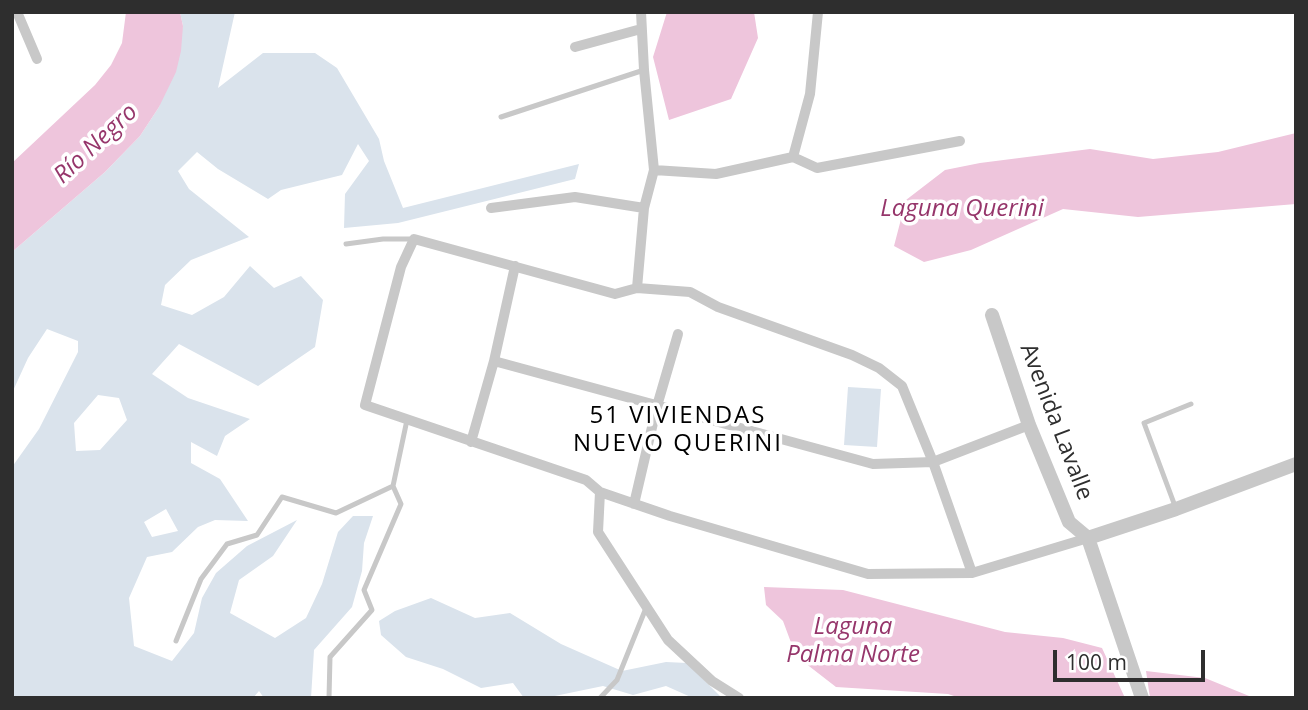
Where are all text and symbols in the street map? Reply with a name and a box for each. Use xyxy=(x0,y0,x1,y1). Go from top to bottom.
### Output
water label: Río Negro xyxy=(48,98,144,190)
water label: Laguna Querini xyxy=(880,195,1044,223)
street label: Avenida Lavalle xyxy=(1014,340,1098,504)
district label: 51 VIVIENDAS NUEVO QUERINI xyxy=(575,402,781,458)
water label: Laguna Palma Norte xyxy=(786,613,920,669)
scale bar xyxy=(1056,636,1208,680)
text: 100 m xyxy=(1066,648,1127,676)

